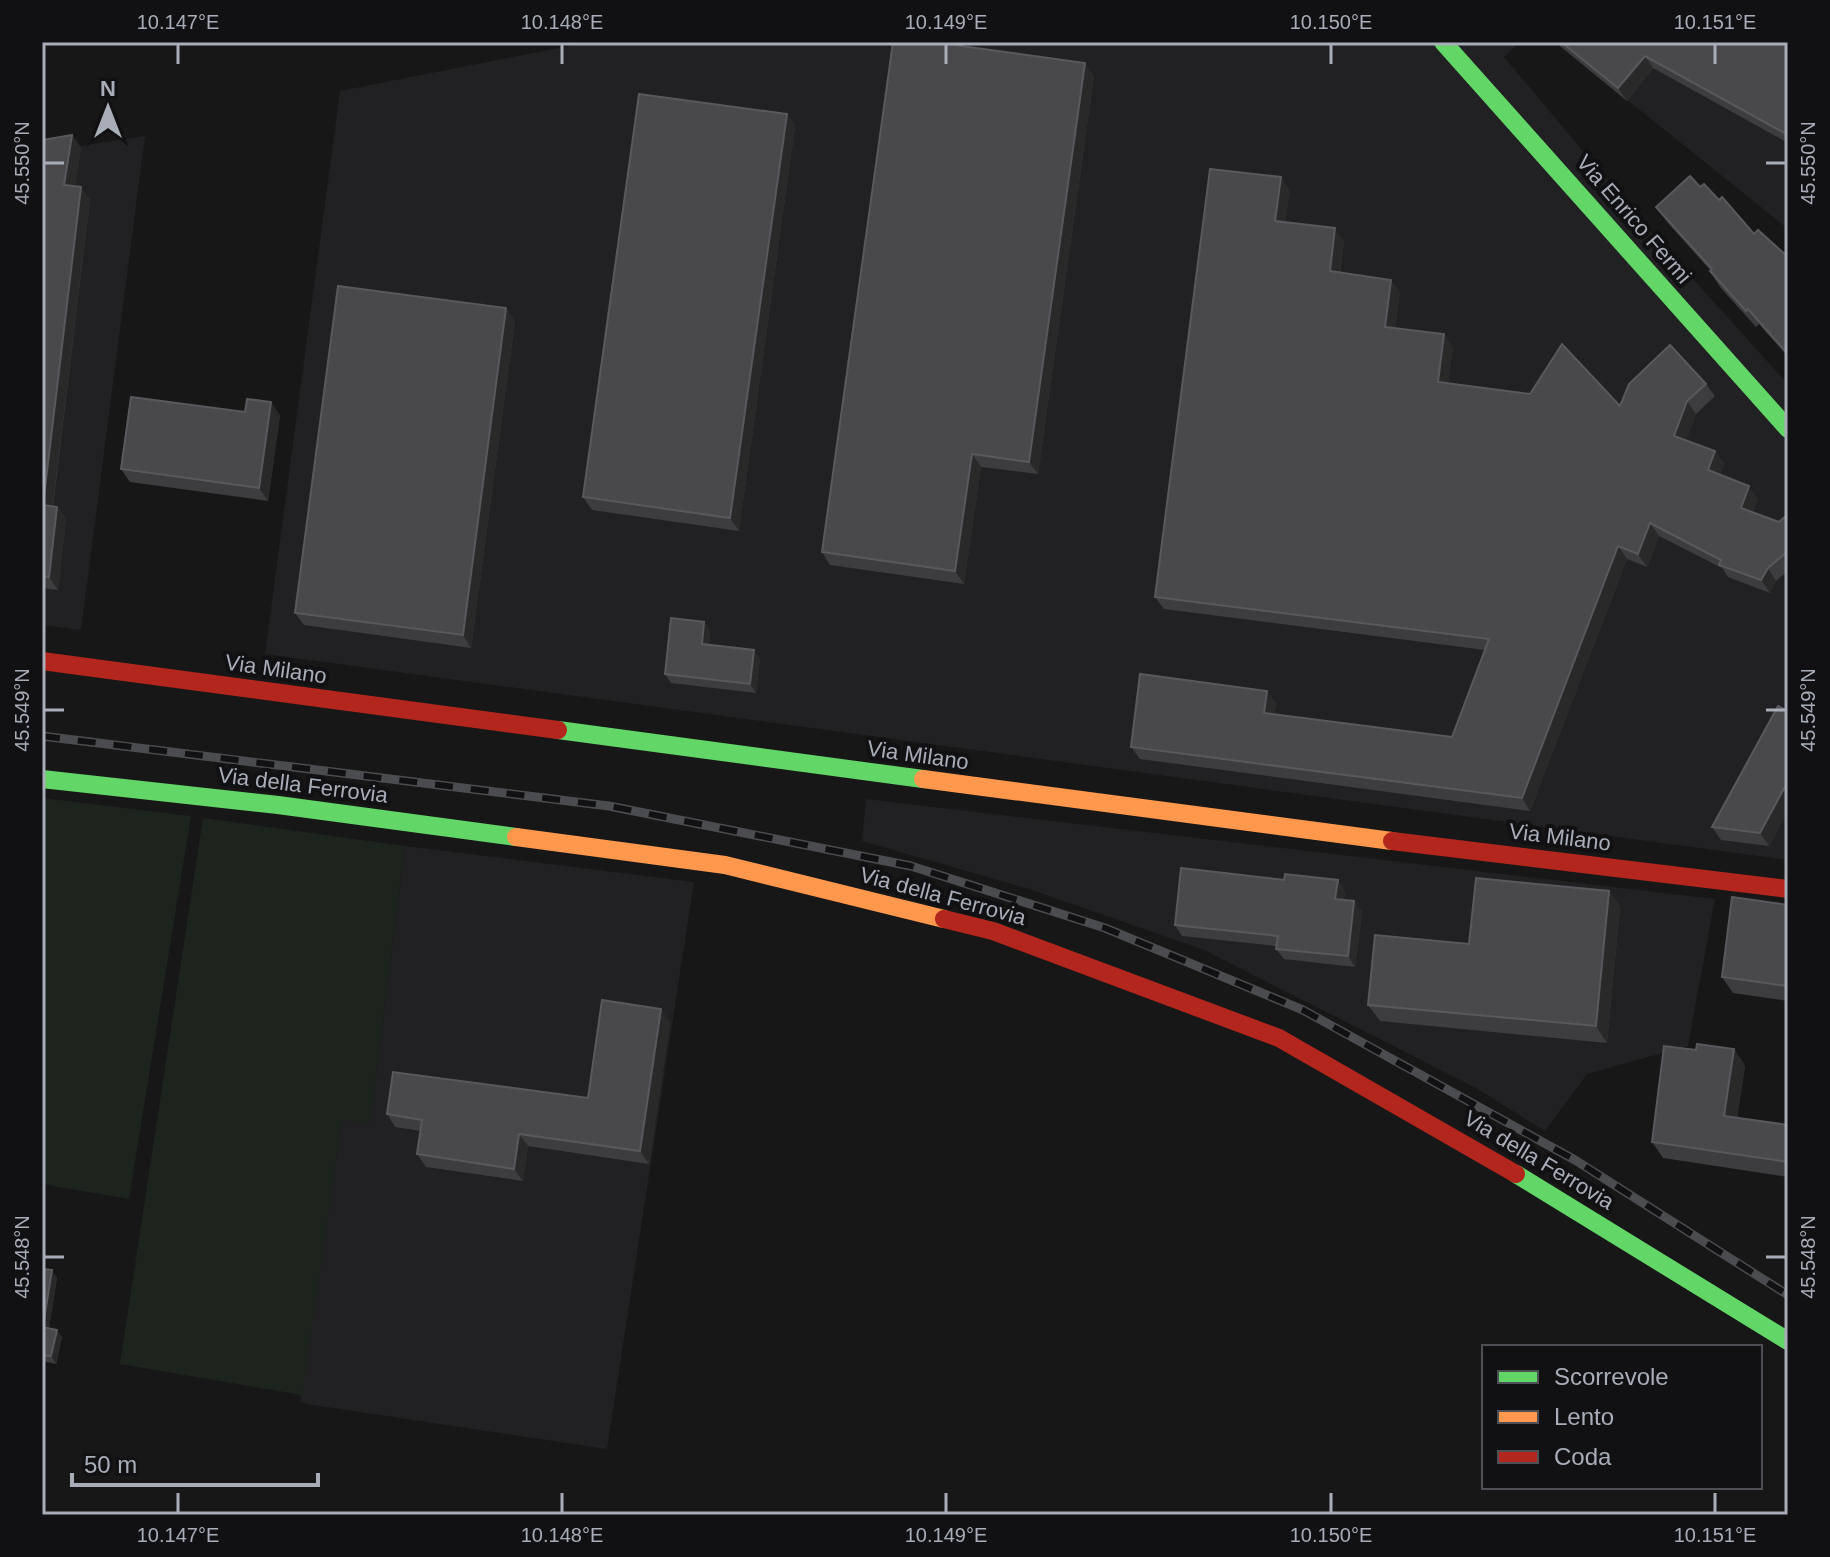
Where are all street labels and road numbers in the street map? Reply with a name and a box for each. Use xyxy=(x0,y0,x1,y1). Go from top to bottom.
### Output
street label: Via Enrico Fermi xyxy=(1571,150,1697,288)
street label: Via Milano xyxy=(224,650,328,688)
street label: Via Milano xyxy=(866,736,970,774)
street label: Via della Ferrovia xyxy=(217,762,390,808)
street label: Via Milano xyxy=(1508,818,1612,856)
street label: Via della Ferrovia xyxy=(857,862,1029,930)
street label: Via della Ferrovia xyxy=(1459,1105,1619,1215)

